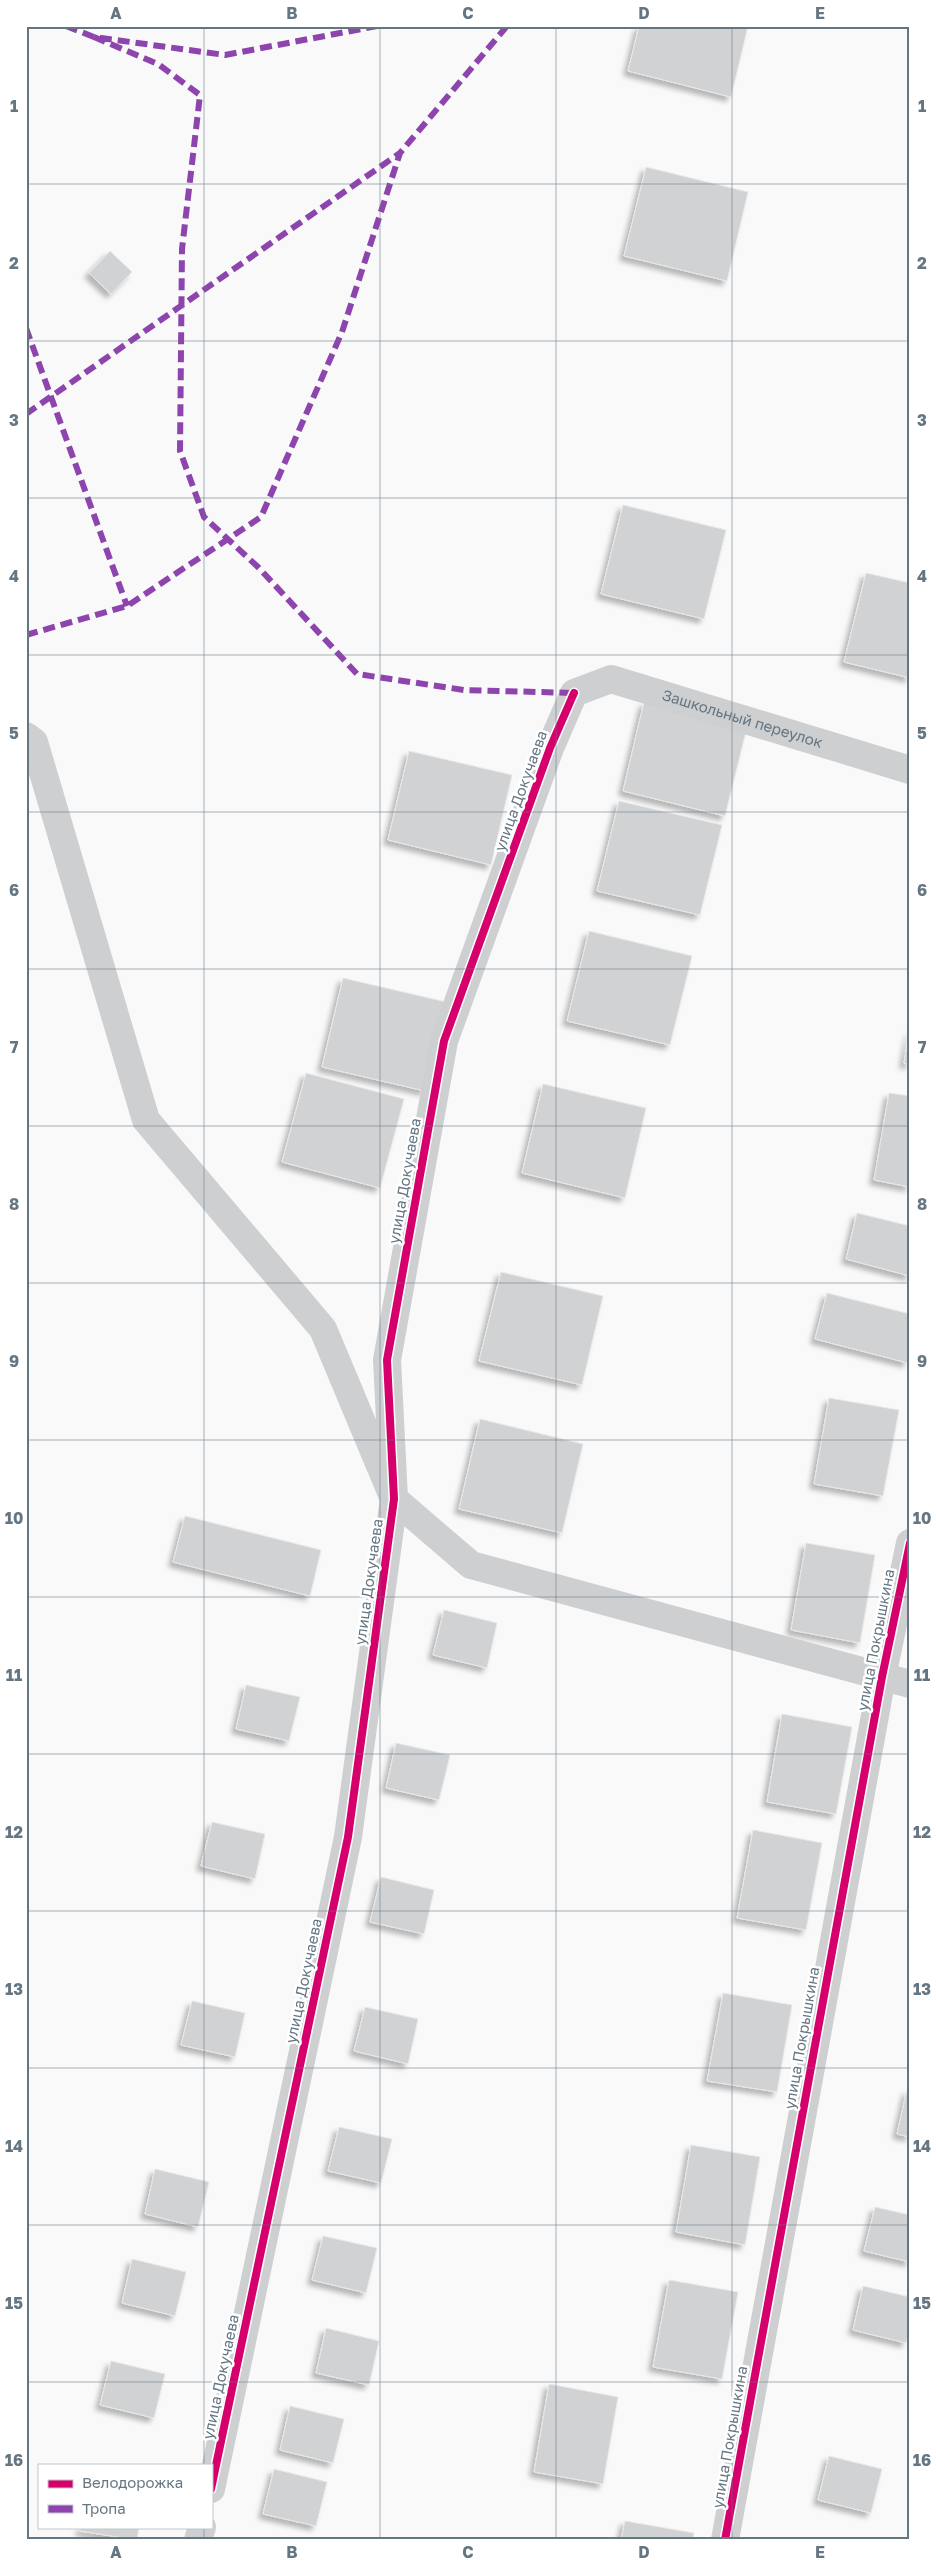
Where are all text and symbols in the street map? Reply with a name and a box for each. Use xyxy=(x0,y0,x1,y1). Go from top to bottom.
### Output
text: A xyxy=(110,3,122,23)
text: B xyxy=(286,3,298,23)
text: C xyxy=(462,3,474,23)
text: D xyxy=(638,3,650,23)
text: E xyxy=(815,3,825,23)
text: 1 xyxy=(10,96,18,116)
text: 1 xyxy=(918,96,926,116)
text: 2 xyxy=(9,253,19,273)
text: 2 xyxy=(917,253,927,273)
text: 3 xyxy=(9,410,19,430)
text: 3 xyxy=(917,410,927,430)
text: 4 xyxy=(9,566,19,586)
text: 4 xyxy=(917,566,927,586)
street label: Зашкольный переулок xyxy=(660,685,825,751)
text: 5 xyxy=(9,723,19,743)
text: 5 xyxy=(917,723,927,743)
street label: улица Докучаева xyxy=(490,728,550,854)
text: 6 xyxy=(9,880,19,900)
text: 6 xyxy=(917,880,927,900)
text: 7 xyxy=(10,1037,19,1057)
text: 7 xyxy=(918,1037,927,1057)
street label: улица Докучаева xyxy=(384,1117,424,1245)
text: 8 xyxy=(9,1194,19,1214)
text: 8 xyxy=(917,1194,927,1214)
text: 9 xyxy=(9,1351,19,1371)
text: 9 xyxy=(917,1351,927,1371)
text: 10 xyxy=(5,1508,23,1528)
text: 10 xyxy=(913,1508,931,1528)
street label: улица Докучаева xyxy=(350,1518,386,1646)
street label: улица Покрышкина xyxy=(852,1567,898,1712)
text: 11 xyxy=(6,1665,22,1685)
text: 11 xyxy=(914,1665,930,1685)
text: 12 xyxy=(5,1822,23,1842)
text: 12 xyxy=(913,1822,931,1842)
street label: улица Докучаева xyxy=(281,1917,325,2045)
street label: улица Покрышкина xyxy=(780,1965,822,2110)
text: 13 xyxy=(5,1979,23,1999)
text: 13 xyxy=(913,1979,931,1999)
text: 14 xyxy=(5,2136,23,2156)
text: 14 xyxy=(913,2136,931,2156)
text: 15 xyxy=(5,2293,23,2313)
text: 15 xyxy=(913,2293,931,2313)
street label: улица Докучаева xyxy=(198,2313,242,2441)
street label: улица Покрышкина xyxy=(708,2364,750,2509)
text: 16 xyxy=(5,2450,23,2470)
text: 16 xyxy=(913,2450,931,2470)
legend xyxy=(38,2464,212,2528)
text: Велодорожка xyxy=(82,2473,183,2491)
text: Тропа xyxy=(82,2499,126,2517)
text: A xyxy=(110,2542,122,2562)
text: B xyxy=(286,2542,298,2562)
text: C xyxy=(462,2542,474,2562)
text: D xyxy=(638,2542,650,2562)
text: E xyxy=(815,2542,825,2562)

